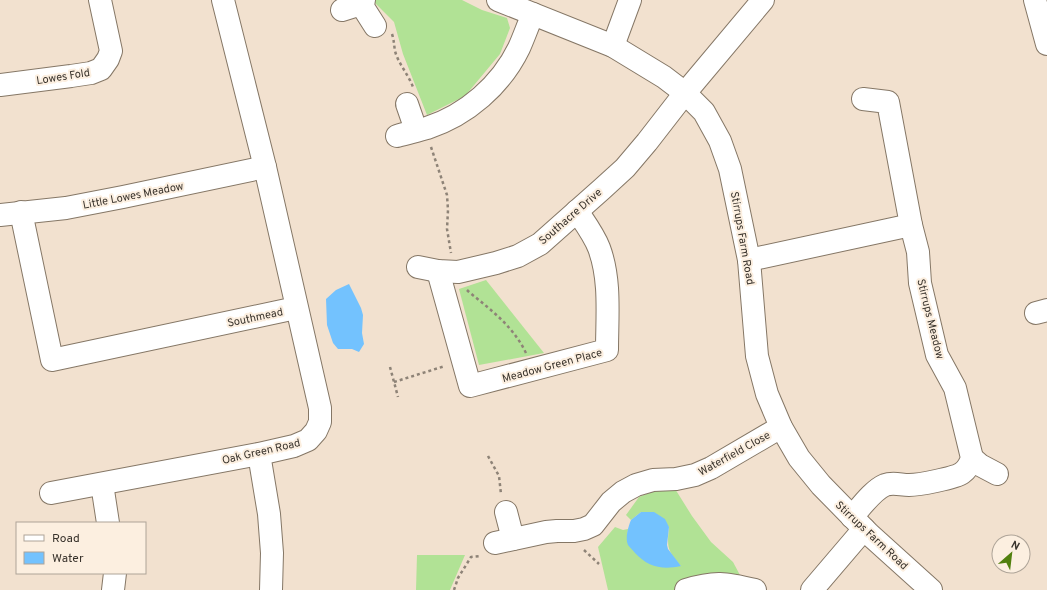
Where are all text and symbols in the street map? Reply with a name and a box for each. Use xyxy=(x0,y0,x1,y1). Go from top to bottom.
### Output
street label: Lowes Fold xyxy=(35,66,91,88)
street label: Little Lowes Meadow xyxy=(82,179,185,213)
street label: Southacre Drive xyxy=(536,186,605,248)
street label: Stirrups Farm Road xyxy=(727,190,757,286)
street label: Stirrups Meadow xyxy=(913,278,947,361)
street label: Southmead xyxy=(226,305,284,331)
street label: Meadow Green Place xyxy=(501,346,604,386)
street label: Waterfield Close xyxy=(696,428,773,479)
street label: Oak Green Road xyxy=(221,436,302,468)
street label: Stirrups Farm Road xyxy=(832,498,911,573)
legend xyxy=(16,522,146,574)
text: Road xyxy=(52,531,80,547)
north arrow xyxy=(991,534,1031,574)
text: N xyxy=(1008,538,1022,554)
text: Water xyxy=(52,551,84,567)

